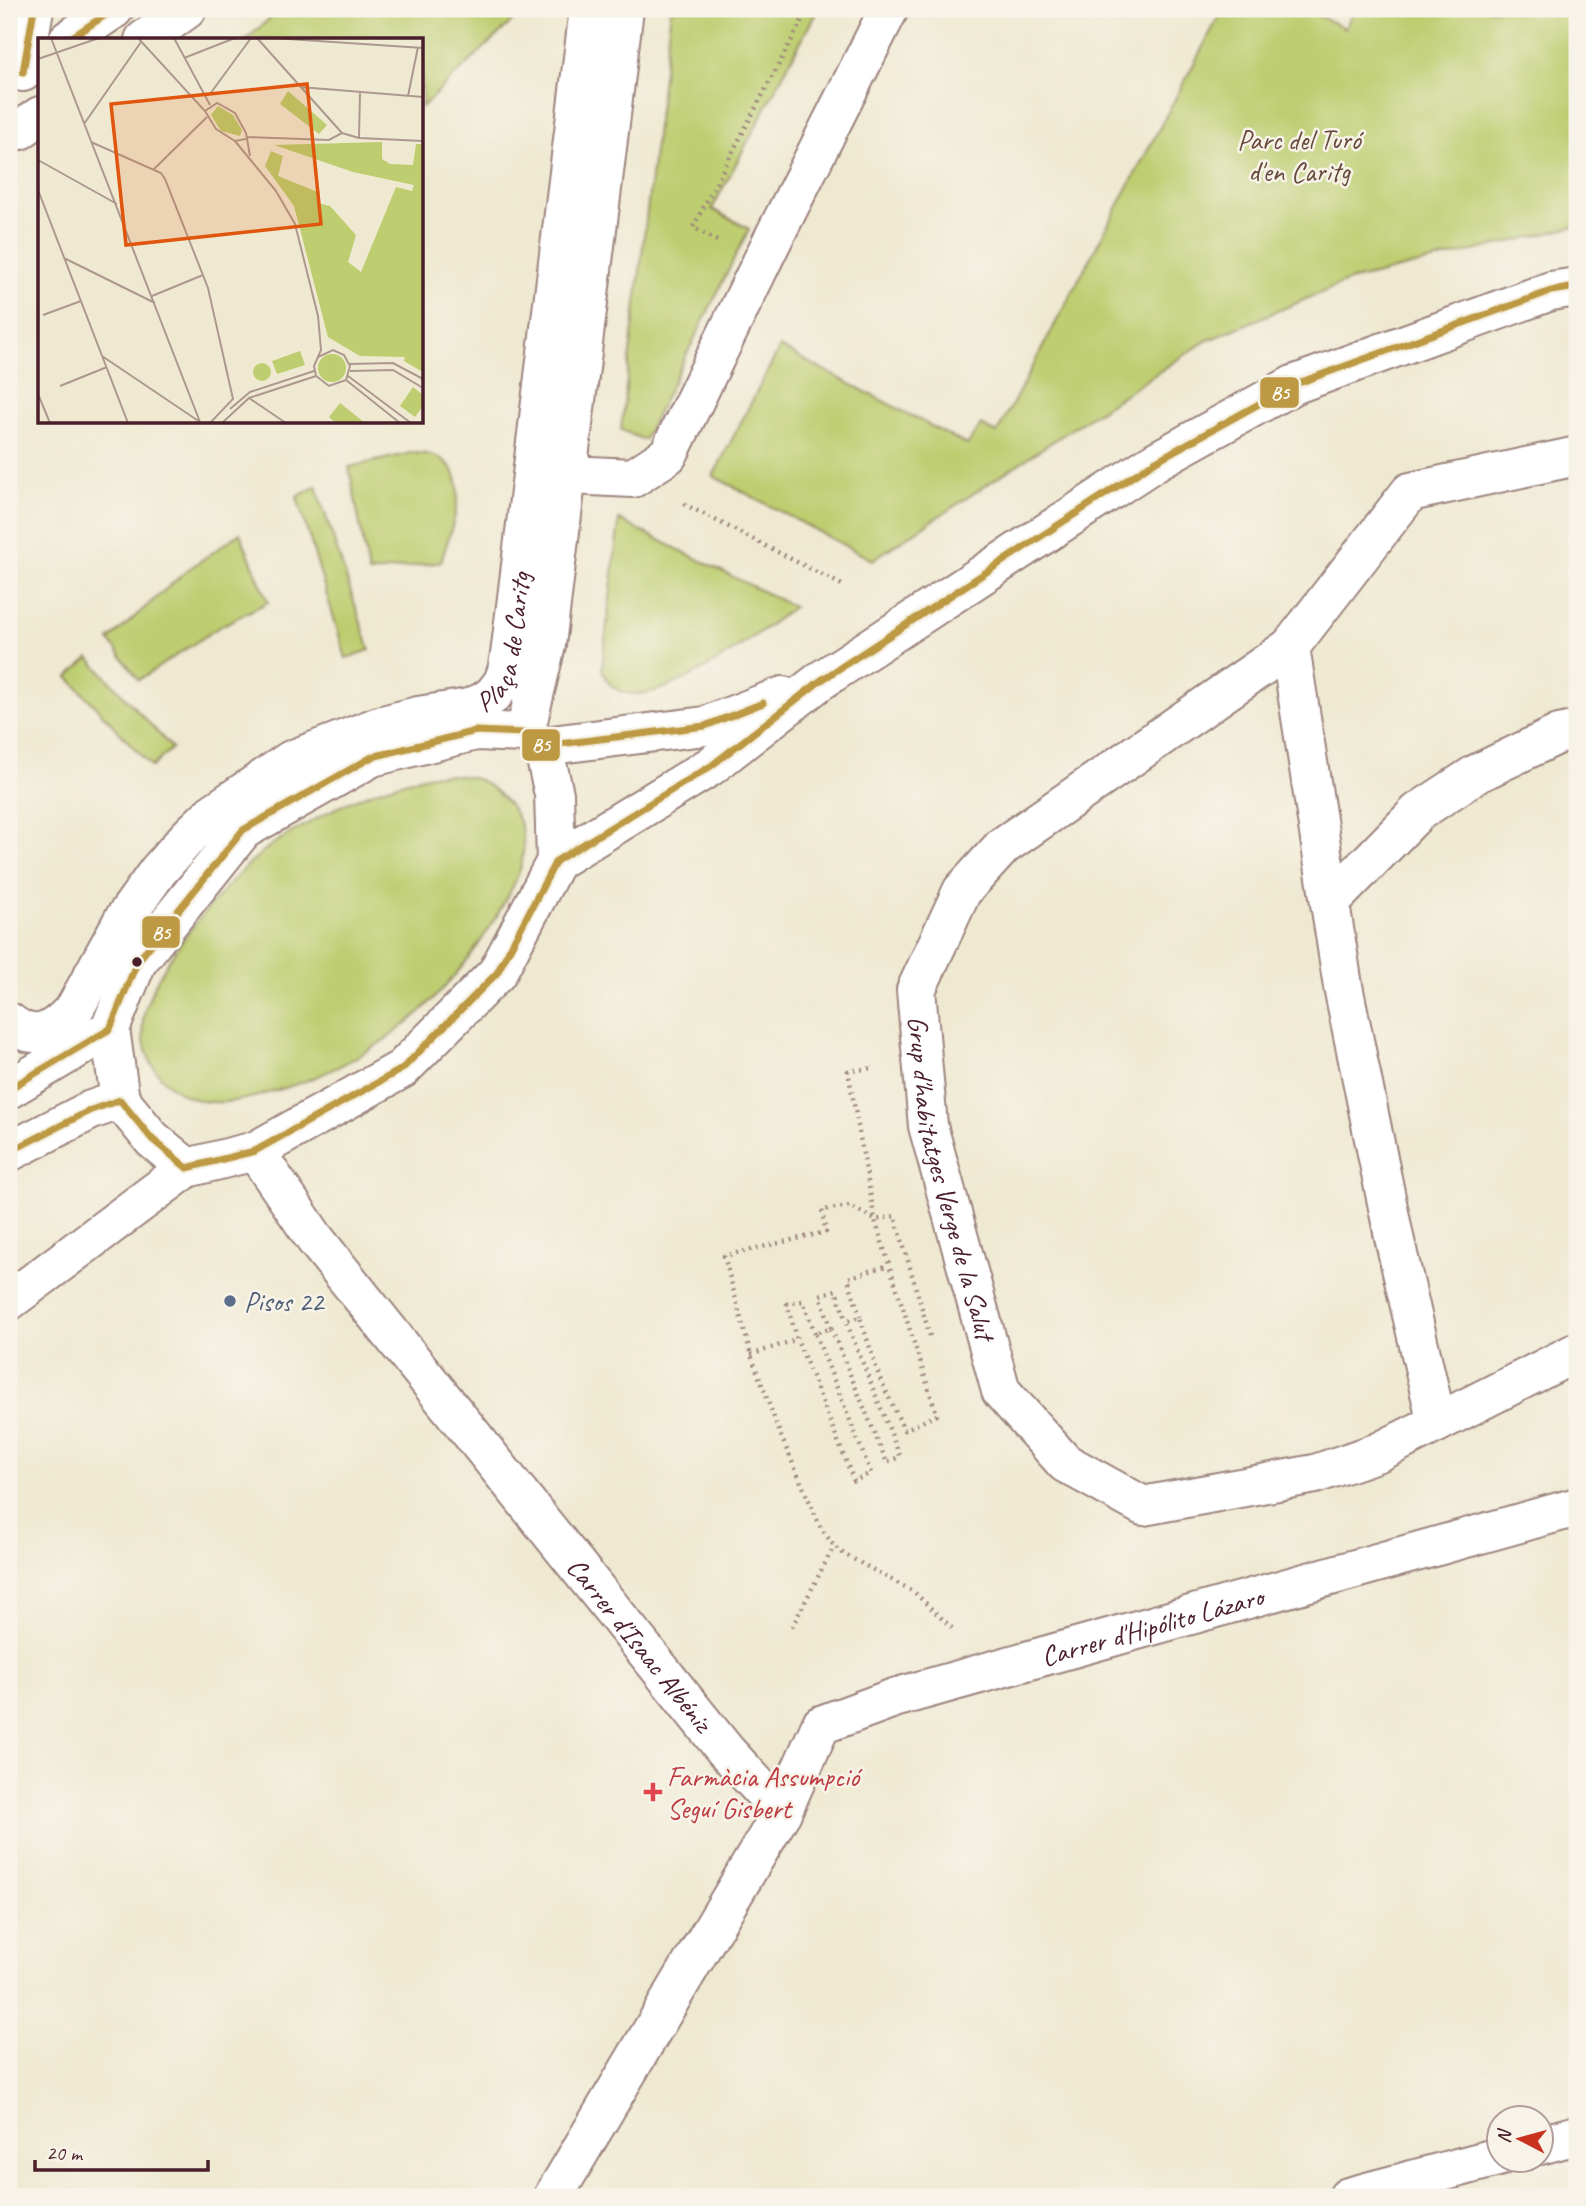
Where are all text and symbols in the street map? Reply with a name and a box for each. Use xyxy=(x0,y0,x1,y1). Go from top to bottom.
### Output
inset map xyxy=(38,38,424,424)
park label: Parc del Turó d'en Caritg xyxy=(1237,122,1365,189)
line badge: B5 xyxy=(1259,376,1300,409)
text: B5 xyxy=(1271,381,1291,405)
street label: Plaça de Caritg xyxy=(468,569,538,719)
line badge: B5 xyxy=(521,728,561,762)
text: B5 xyxy=(532,733,552,757)
line badge: B5 xyxy=(141,915,181,949)
text: B5 xyxy=(152,921,172,945)
unlabelled marker xyxy=(130,955,144,969)
street label: Grup d'habitatges Verge de la Salut xyxy=(901,1015,1005,1347)
place label: Pisos 22 xyxy=(244,1284,326,1319)
marker: Pisos 22 xyxy=(222,1293,238,1309)
street label: Carrer d'Isaac Albéniz xyxy=(560,1550,722,1740)
street label: Carrer d'Hipólito Lázaro xyxy=(1037,1577,1270,1674)
place label: Farmàcia Assumpció Seguí Gisbert xyxy=(667,1759,863,1826)
marker: Farmàcia Assumpció Seguí Gisbert xyxy=(645,1784,661,1800)
north arrow xyxy=(1484,2104,1554,2174)
text: N xyxy=(1492,2127,1517,2144)
scale bar xyxy=(35,2129,208,2173)
text: 20 m xyxy=(46,2140,84,2166)

